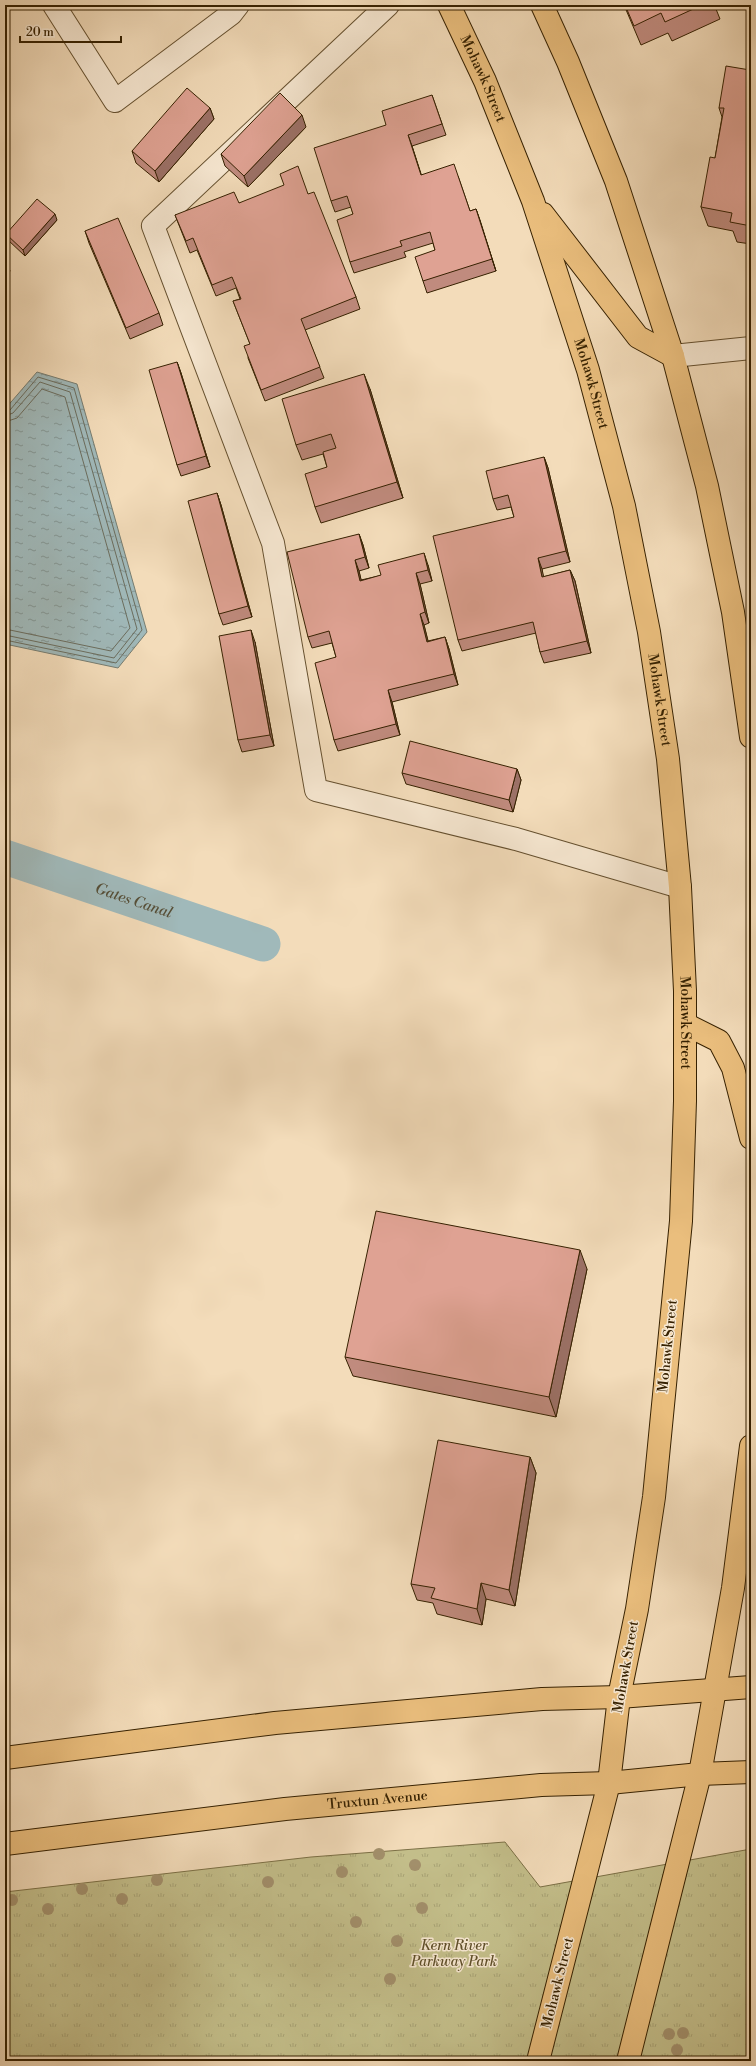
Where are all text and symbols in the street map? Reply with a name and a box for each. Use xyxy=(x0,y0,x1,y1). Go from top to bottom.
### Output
scale bar xyxy=(20,18,121,44)
text: 20 m xyxy=(26,25,54,40)
street label: Mohawk Street xyxy=(456,32,510,125)
street label: Mohawk Street xyxy=(569,336,612,431)
street label: Mohawk Street xyxy=(643,652,675,748)
water label: Gates Canal xyxy=(93,879,175,922)
street label: Mohawk Street xyxy=(675,976,694,1070)
street label: Mohawk Street xyxy=(654,1299,682,1393)
street label: Mohawk Street xyxy=(609,1619,643,1715)
street label: Truxtun Avenue xyxy=(326,1787,429,1814)
street label: Mohawk Street xyxy=(538,1935,578,2031)
park label: Kern River Parkway Park xyxy=(410,1937,497,1971)

